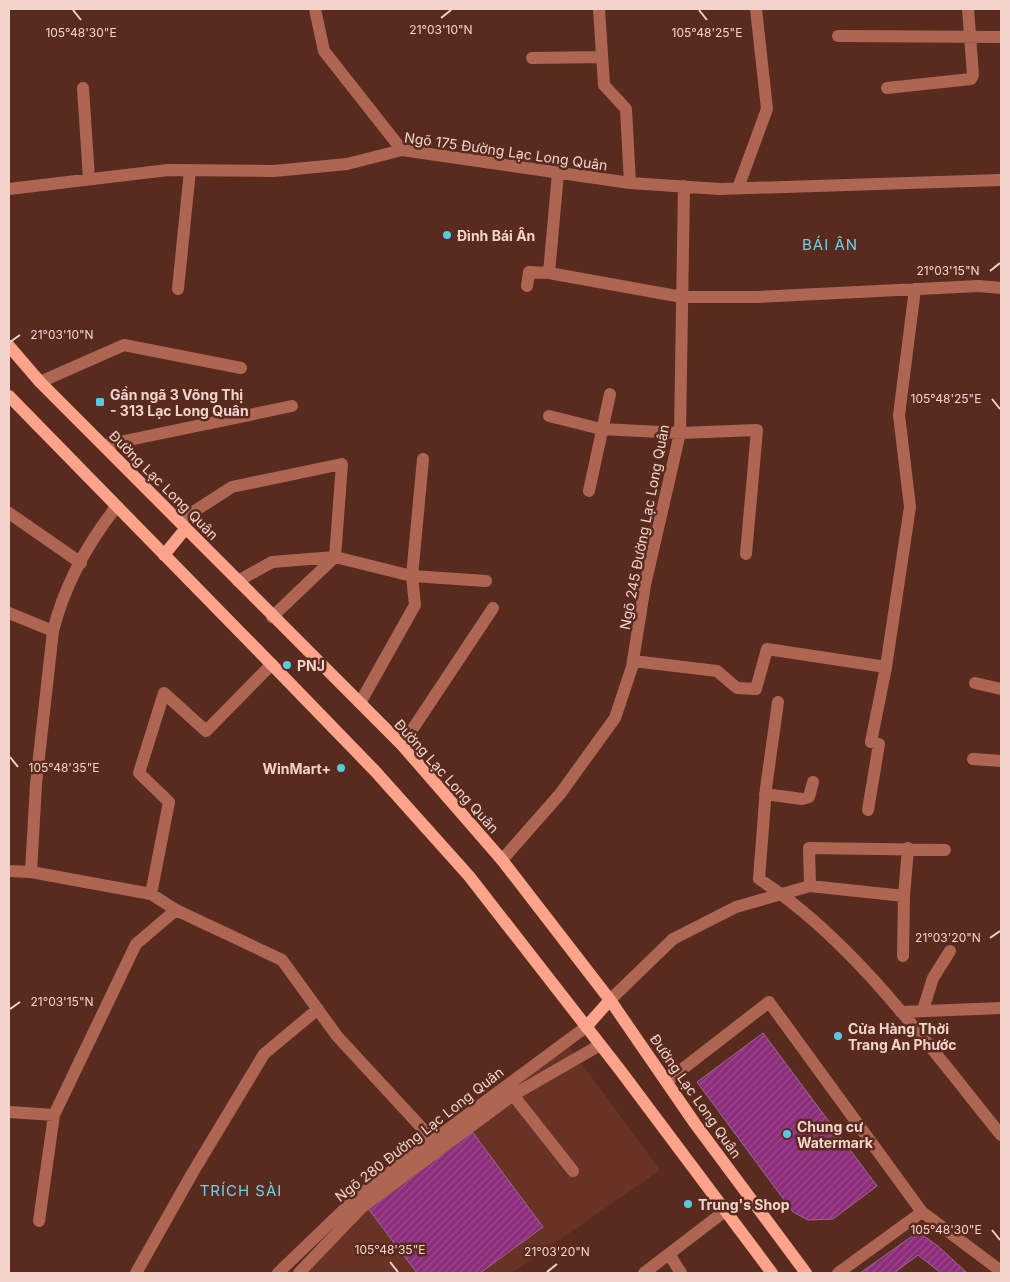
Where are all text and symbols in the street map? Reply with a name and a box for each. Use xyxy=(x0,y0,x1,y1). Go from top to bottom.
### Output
text: 21°03'10"N xyxy=(409,22,473,37)
text: 105°48'30"E xyxy=(45,25,117,40)
text: 105°48'25"E xyxy=(672,25,742,40)
street label: Ngõ 175 Đường Lạc Long Quân xyxy=(403,128,609,174)
place label: Đình Bái Ân xyxy=(457,226,535,244)
marker: Đình Bái Ân xyxy=(441,229,453,241)
district label: BÁI ÂN xyxy=(802,235,858,254)
text: 21°03'15"N xyxy=(916,263,980,278)
text: 21°03'10"N xyxy=(30,327,94,342)
place label: Gần ngã 3 Võng Thị - 313 Lạc Long Quân xyxy=(110,386,249,419)
text: 105°48'25"E xyxy=(911,391,981,406)
marker: Gần ngã 3 Võng Thị - 313 Lạc Long Quân xyxy=(94,396,106,408)
street label: Ngõ 245 Đường Lạc Long Quân xyxy=(616,423,672,631)
street label: Đường Lạc Long Quân xyxy=(106,427,222,543)
place label: PNJ xyxy=(297,657,325,674)
marker: PNJ xyxy=(281,659,293,671)
street label: Đường Lạc Long Quân xyxy=(391,716,503,836)
text: 105°48'35"E xyxy=(29,760,99,775)
place label: WinMart+ xyxy=(262,760,331,777)
marker: WinMart+ xyxy=(335,762,347,774)
text: 21°03'20"N xyxy=(915,930,981,945)
text: 21°03'15"N xyxy=(30,994,94,1009)
place label: Cửa Hàng Thời Trang An Phước xyxy=(848,1020,957,1053)
marker: Cửa Hàng Thời Trang An Phước xyxy=(832,1030,844,1042)
street label: Đường Lạc Long Quân xyxy=(647,1031,745,1161)
street label: Ngõ 280 Đường Lạc Long Quân xyxy=(331,1063,507,1205)
place label: Chung cư Watermark xyxy=(797,1118,874,1151)
marker: Chung cư Watermark xyxy=(781,1128,793,1140)
district label: TRÍCH SÀI xyxy=(200,1181,282,1200)
place label: Trung's Shop xyxy=(698,1196,790,1213)
marker: Trung's Shop xyxy=(682,1198,694,1210)
text: 105°48'30"E xyxy=(910,1222,982,1237)
text: 105°48'35"E xyxy=(355,1242,425,1257)
text: 21°03'20"N xyxy=(524,1244,590,1259)

